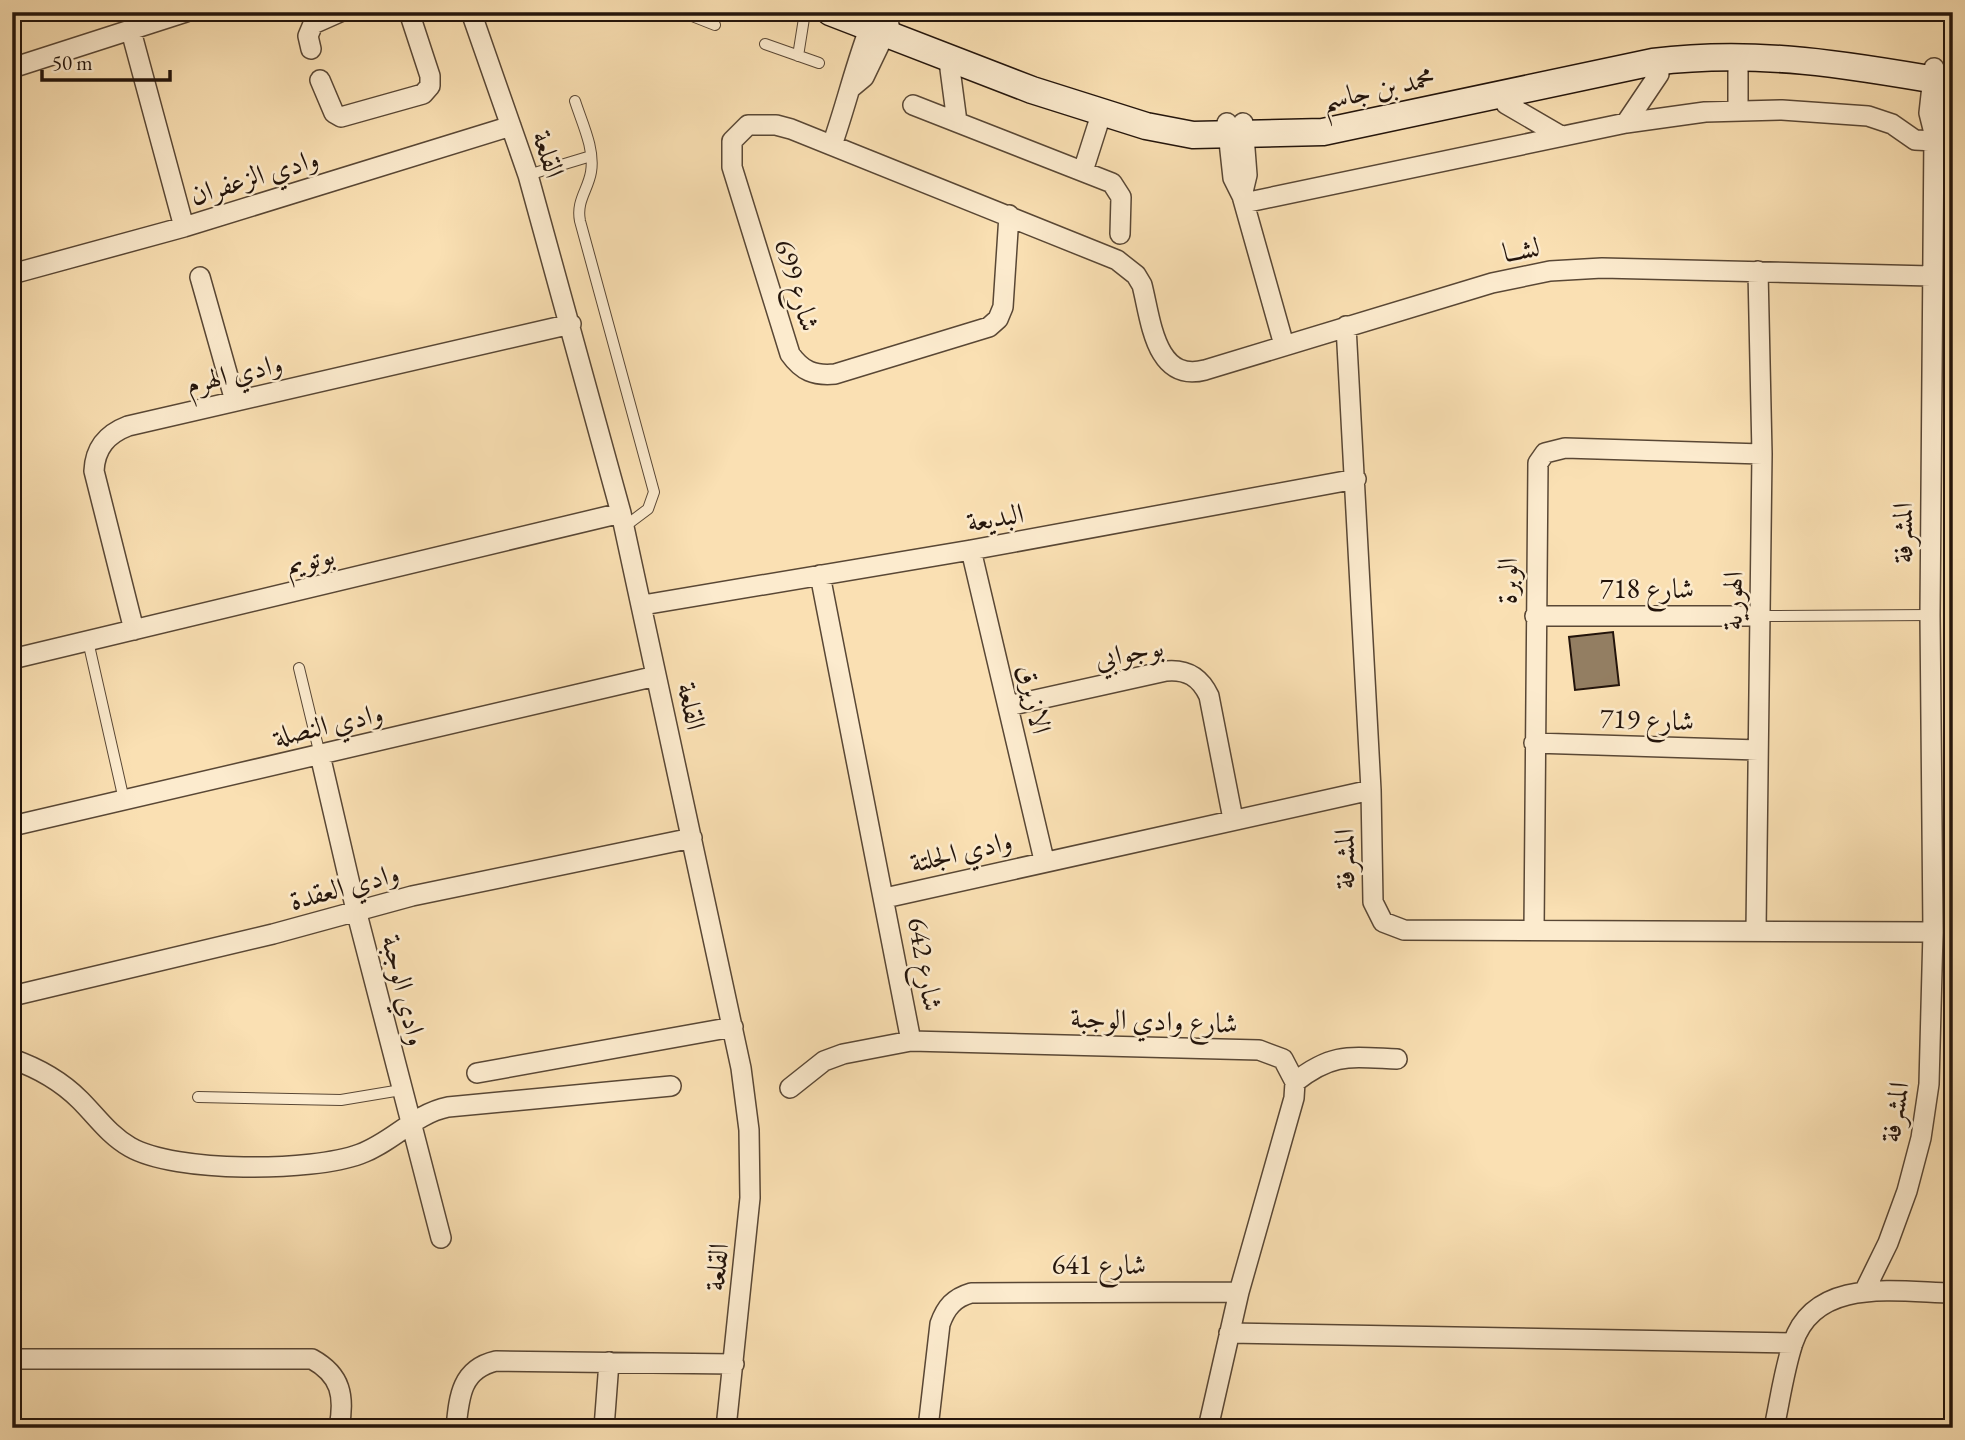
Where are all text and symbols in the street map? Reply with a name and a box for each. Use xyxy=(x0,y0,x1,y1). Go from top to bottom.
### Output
scale bar xyxy=(42,38,170,82)
text: 50 m xyxy=(52,49,93,76)
street label: محمد بن جاسم xyxy=(1318,58,1440,127)
street label: القلعة xyxy=(524,126,574,182)
street label: وادي الزعفران xyxy=(185,139,324,217)
street label: لشــا xyxy=(1499,228,1543,270)
street label: شارع 699 xyxy=(761,235,829,337)
street label: وادي الهرم xyxy=(182,344,287,408)
street label: البديعة xyxy=(964,494,1026,540)
street label: المشرفة xyxy=(1884,502,1921,564)
street label: بوتويم xyxy=(282,536,339,589)
street label: الوبرة xyxy=(1489,558,1525,604)
street label: شارع 718 xyxy=(1600,570,1694,612)
street label: الهورية xyxy=(1713,571,1751,631)
street label: بوجوابي xyxy=(1091,628,1168,681)
street label: الازيرق xyxy=(1010,661,1060,737)
street label: القلعة xyxy=(669,679,715,733)
street label: وادي النصلة xyxy=(268,694,387,759)
street label: شارع 719 xyxy=(1599,699,1695,745)
street label: وادي الجلتة xyxy=(906,822,1017,885)
street label: المشرفة xyxy=(1325,828,1364,890)
street label: وادي العقدة xyxy=(285,854,404,923)
street label: شارع 642 xyxy=(894,914,952,1015)
street label: وادي الوجبة xyxy=(369,931,436,1051)
street label: شارع وادي الوجبة xyxy=(1069,999,1238,1047)
street label: المشرفة xyxy=(1871,1079,1918,1145)
street label: القلعة xyxy=(696,1241,736,1293)
street label: شارع 641 xyxy=(1052,1246,1146,1288)

